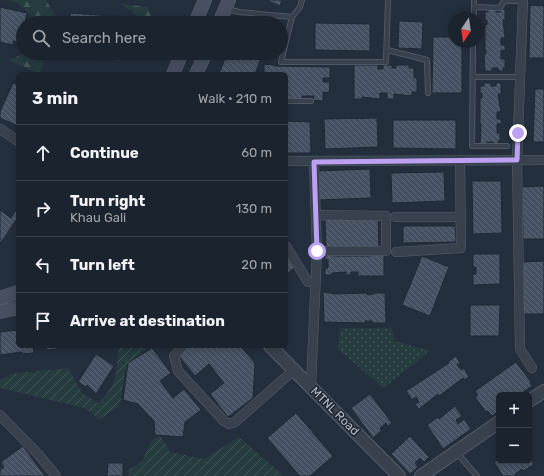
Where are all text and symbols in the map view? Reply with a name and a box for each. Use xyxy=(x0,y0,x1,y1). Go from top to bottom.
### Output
north arrow xyxy=(448,12,484,48)
search box xyxy=(16,16,288,60)
icon: search xyxy=(30,27,52,49)
text: Search here xyxy=(62,29,146,47)
text: 3 min xyxy=(32,88,78,108)
text: Walk · 210 m xyxy=(198,91,272,106)
route end xyxy=(509,124,527,142)
icon: ahead xyxy=(32,142,54,164)
text: Continue xyxy=(70,144,139,162)
text: 60 m xyxy=(241,145,272,160)
text: Turn right xyxy=(70,192,145,210)
icon: right xyxy=(32,198,54,220)
text: 130 m xyxy=(236,201,272,216)
text: Khau Gali xyxy=(70,210,126,225)
route start xyxy=(308,242,326,260)
icon: left xyxy=(32,254,54,276)
text: Turn left xyxy=(70,256,135,274)
text: 20 m xyxy=(241,257,272,272)
icon: arrive xyxy=(32,310,54,332)
text: Arrive at destination xyxy=(70,312,225,330)
street label: MTNL Road xyxy=(308,384,362,438)
map controls xyxy=(496,392,532,464)
button: + xyxy=(496,392,532,428)
button: − xyxy=(496,428,532,464)

